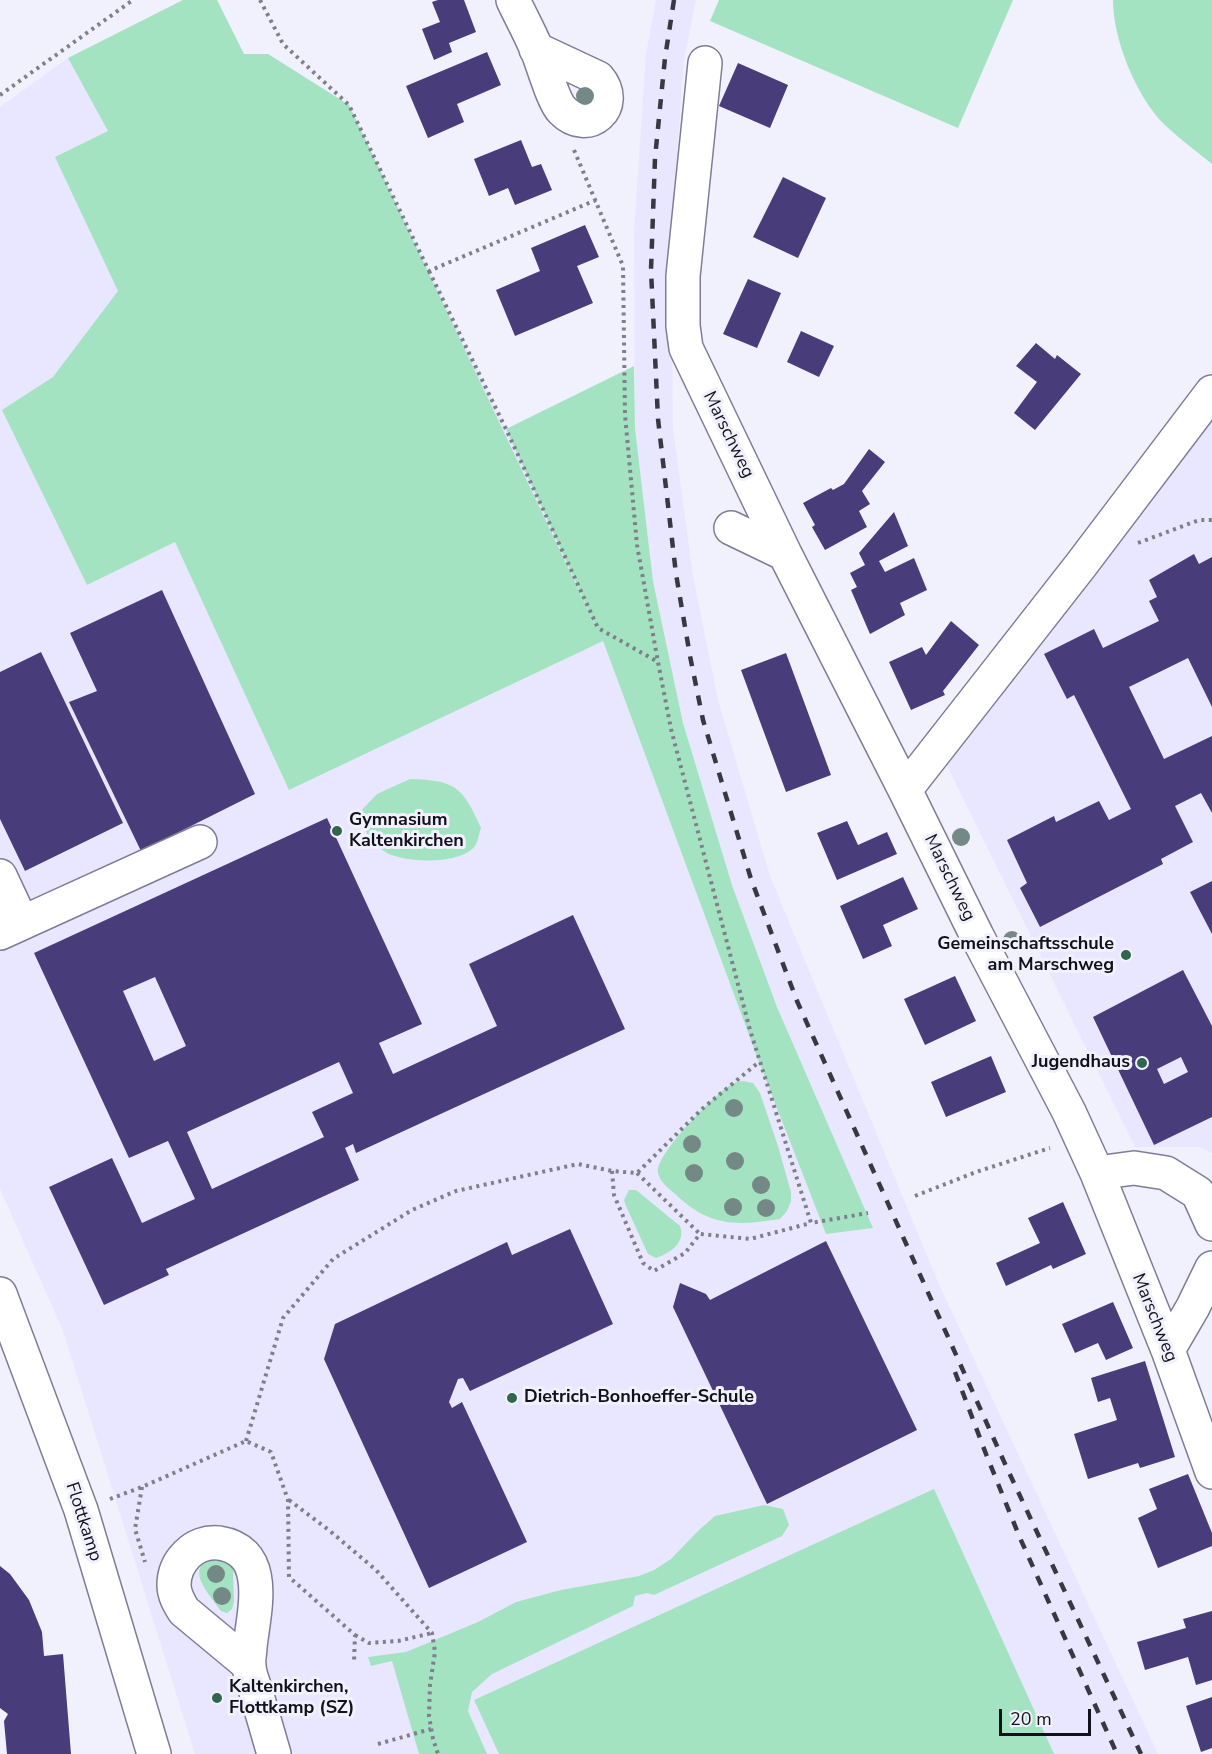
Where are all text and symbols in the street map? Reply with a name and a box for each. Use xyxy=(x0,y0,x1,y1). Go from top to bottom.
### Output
street label: Marschweg xyxy=(698,388,758,482)
place label: Gymnasium Kaltenkirchen xyxy=(349,810,464,852)
marker: Gymnasium Kaltenkirchen xyxy=(330,824,344,838)
street label: Marschweg xyxy=(919,831,979,925)
place label: Gemeinschaftsschule am Marschweg xyxy=(937,934,1114,976)
marker: Gemeinschaftsschule am Marschweg xyxy=(1119,948,1133,962)
place label: Jugendhaus xyxy=(1032,1052,1130,1074)
marker: Jugendhaus xyxy=(1135,1056,1149,1070)
street label: Marschweg xyxy=(1126,1271,1182,1365)
place label: Dietrich-Bonhoeffer-Schule xyxy=(524,1387,754,1409)
marker: Dietrich-Bonhoeffer-Schule xyxy=(505,1391,519,1405)
street label: Flottkamp xyxy=(60,1480,106,1564)
place label: Kaltenkirchen, Flottkamp (SZ) xyxy=(229,1677,355,1720)
marker: Kaltenkirchen, Flottkamp (SZ) xyxy=(210,1691,224,1705)
scale bar xyxy=(1002,1697,1094,1735)
text: 20 m xyxy=(1010,1707,1052,1731)

